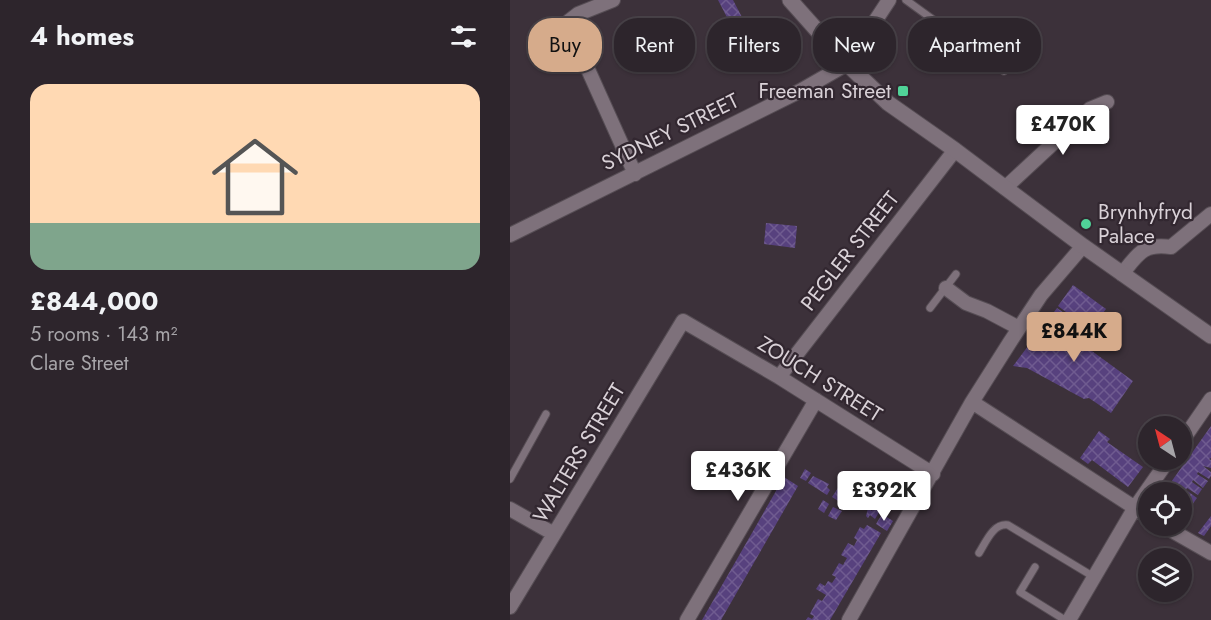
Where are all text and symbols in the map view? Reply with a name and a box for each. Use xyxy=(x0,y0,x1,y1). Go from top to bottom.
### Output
text: 4 homes xyxy=(30,17,134,55)
chip: Buy xyxy=(528,18,602,72)
chip: Rent xyxy=(614,18,695,72)
chip: Filters xyxy=(707,18,801,72)
chip: New xyxy=(813,18,896,72)
chip: Apartment xyxy=(908,18,1041,72)
icon: filters xyxy=(447,20,480,53)
place label: Freeman Street xyxy=(758,76,891,106)
marker: Freeman Street xyxy=(896,84,910,98)
street label: SYDNEY STREET xyxy=(596,86,744,178)
pin: £470K xyxy=(1021,105,1105,156)
text: £470K xyxy=(1030,110,1096,139)
icon: home xyxy=(201,123,309,231)
street label: PEGLER STREET xyxy=(794,185,906,317)
place label: Brynhyfryd Palace xyxy=(1098,197,1193,251)
marker: Brynhyfryd Palace xyxy=(1079,217,1093,231)
text: £844,000 xyxy=(30,282,159,320)
pin: £844K xyxy=(1032,312,1116,363)
text: £844K xyxy=(1041,317,1107,346)
text: 5 rooms · 143 m² xyxy=(30,320,177,349)
street label: ZOUCH STREET xyxy=(752,329,888,429)
text: Clare Street xyxy=(30,349,129,378)
street label: WALTERS STREET xyxy=(526,378,632,528)
north arrow xyxy=(1138,416,1192,470)
map controls xyxy=(1138,416,1192,602)
pin: £436K xyxy=(696,451,780,502)
text: £436K xyxy=(705,456,771,485)
pin: £392K xyxy=(842,471,926,522)
text: £392K xyxy=(851,476,917,505)
button: locate xyxy=(1138,482,1192,536)
button: layers xyxy=(1138,548,1192,602)

